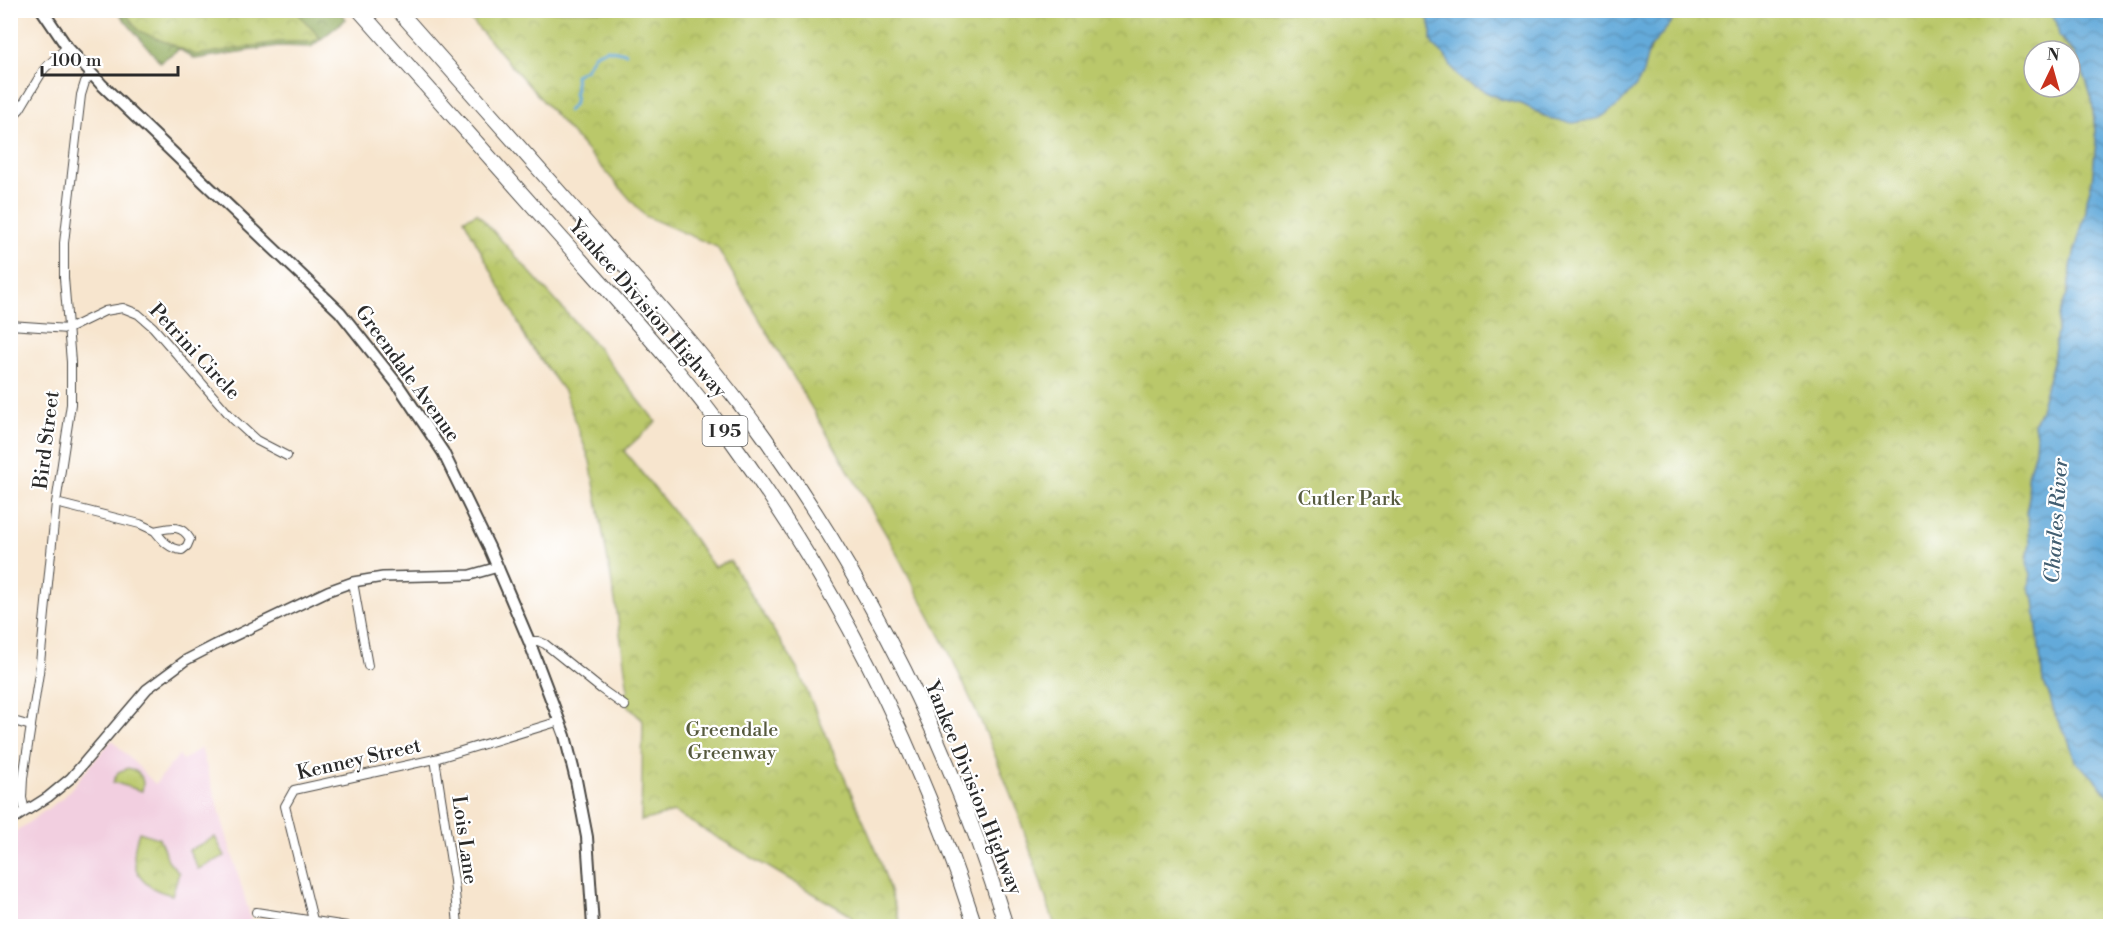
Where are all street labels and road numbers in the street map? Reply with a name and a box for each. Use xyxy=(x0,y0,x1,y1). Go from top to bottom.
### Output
street label: Yankee Division Highway xyxy=(562,214,732,404)
street label: Petrini Circle xyxy=(143,299,245,405)
street label: Greendale Avenue xyxy=(349,301,465,447)
street label: Bird Street xyxy=(28,389,65,492)
road number: I 95 xyxy=(702,416,748,446)
street label: Yankee Division Highway xyxy=(918,676,1027,899)
street label: Kenney Street xyxy=(294,734,424,786)
street label: Lois Lane xyxy=(445,794,483,886)

